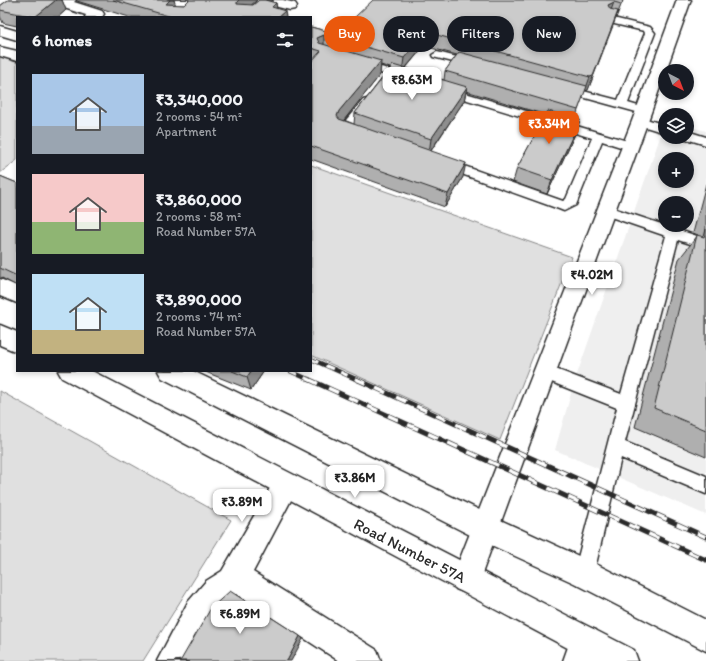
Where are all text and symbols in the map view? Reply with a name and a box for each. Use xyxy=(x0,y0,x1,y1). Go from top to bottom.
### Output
chip: Buy xyxy=(324,16,375,52)
chip: Rent xyxy=(383,16,439,52)
chip: Filters xyxy=(447,16,514,52)
chip: New xyxy=(522,16,576,52)
icon: filters xyxy=(274,29,296,51)
text: 6 homes xyxy=(32,30,92,50)
north arrow xyxy=(658,64,694,100)
map controls xyxy=(658,64,694,232)
pin: ₹8.63M xyxy=(379,67,445,101)
text: ₹8.63M xyxy=(392,72,432,87)
text: ₹3,340,000 xyxy=(156,89,243,109)
icon: home xyxy=(64,90,112,138)
button: layers xyxy=(658,108,694,144)
text: 2 rooms · 54 m² xyxy=(156,109,242,124)
pin: ₹3.34M xyxy=(516,111,582,145)
text: ₹3.34M xyxy=(528,116,570,131)
text: Apartment xyxy=(156,124,217,139)
button: + xyxy=(658,152,694,188)
text: ₹3,860,000 xyxy=(156,189,242,209)
icon: home xyxy=(64,190,112,238)
button: − xyxy=(658,196,694,232)
text: 2 rooms · 58 m² xyxy=(156,209,241,224)
text: Road Number 57A xyxy=(156,224,256,239)
pin: ₹4.02M xyxy=(559,262,625,296)
text: ₹4.02M xyxy=(571,267,613,282)
text: ₹3,890,000 xyxy=(156,289,242,309)
icon: home xyxy=(64,290,112,338)
text: 2 rooms · 74 m² xyxy=(156,309,242,324)
text: Road Number 57A xyxy=(156,324,256,339)
pin: ₹3.86M xyxy=(322,465,388,499)
text: ₹3.86M xyxy=(335,470,375,485)
pin: ₹3.89M xyxy=(209,489,275,523)
text: ₹3.89M xyxy=(222,494,262,509)
street label: Road Number 57A xyxy=(351,514,469,587)
pin: ₹6.89M xyxy=(207,601,273,635)
text: ₹6.89M xyxy=(220,606,260,621)

